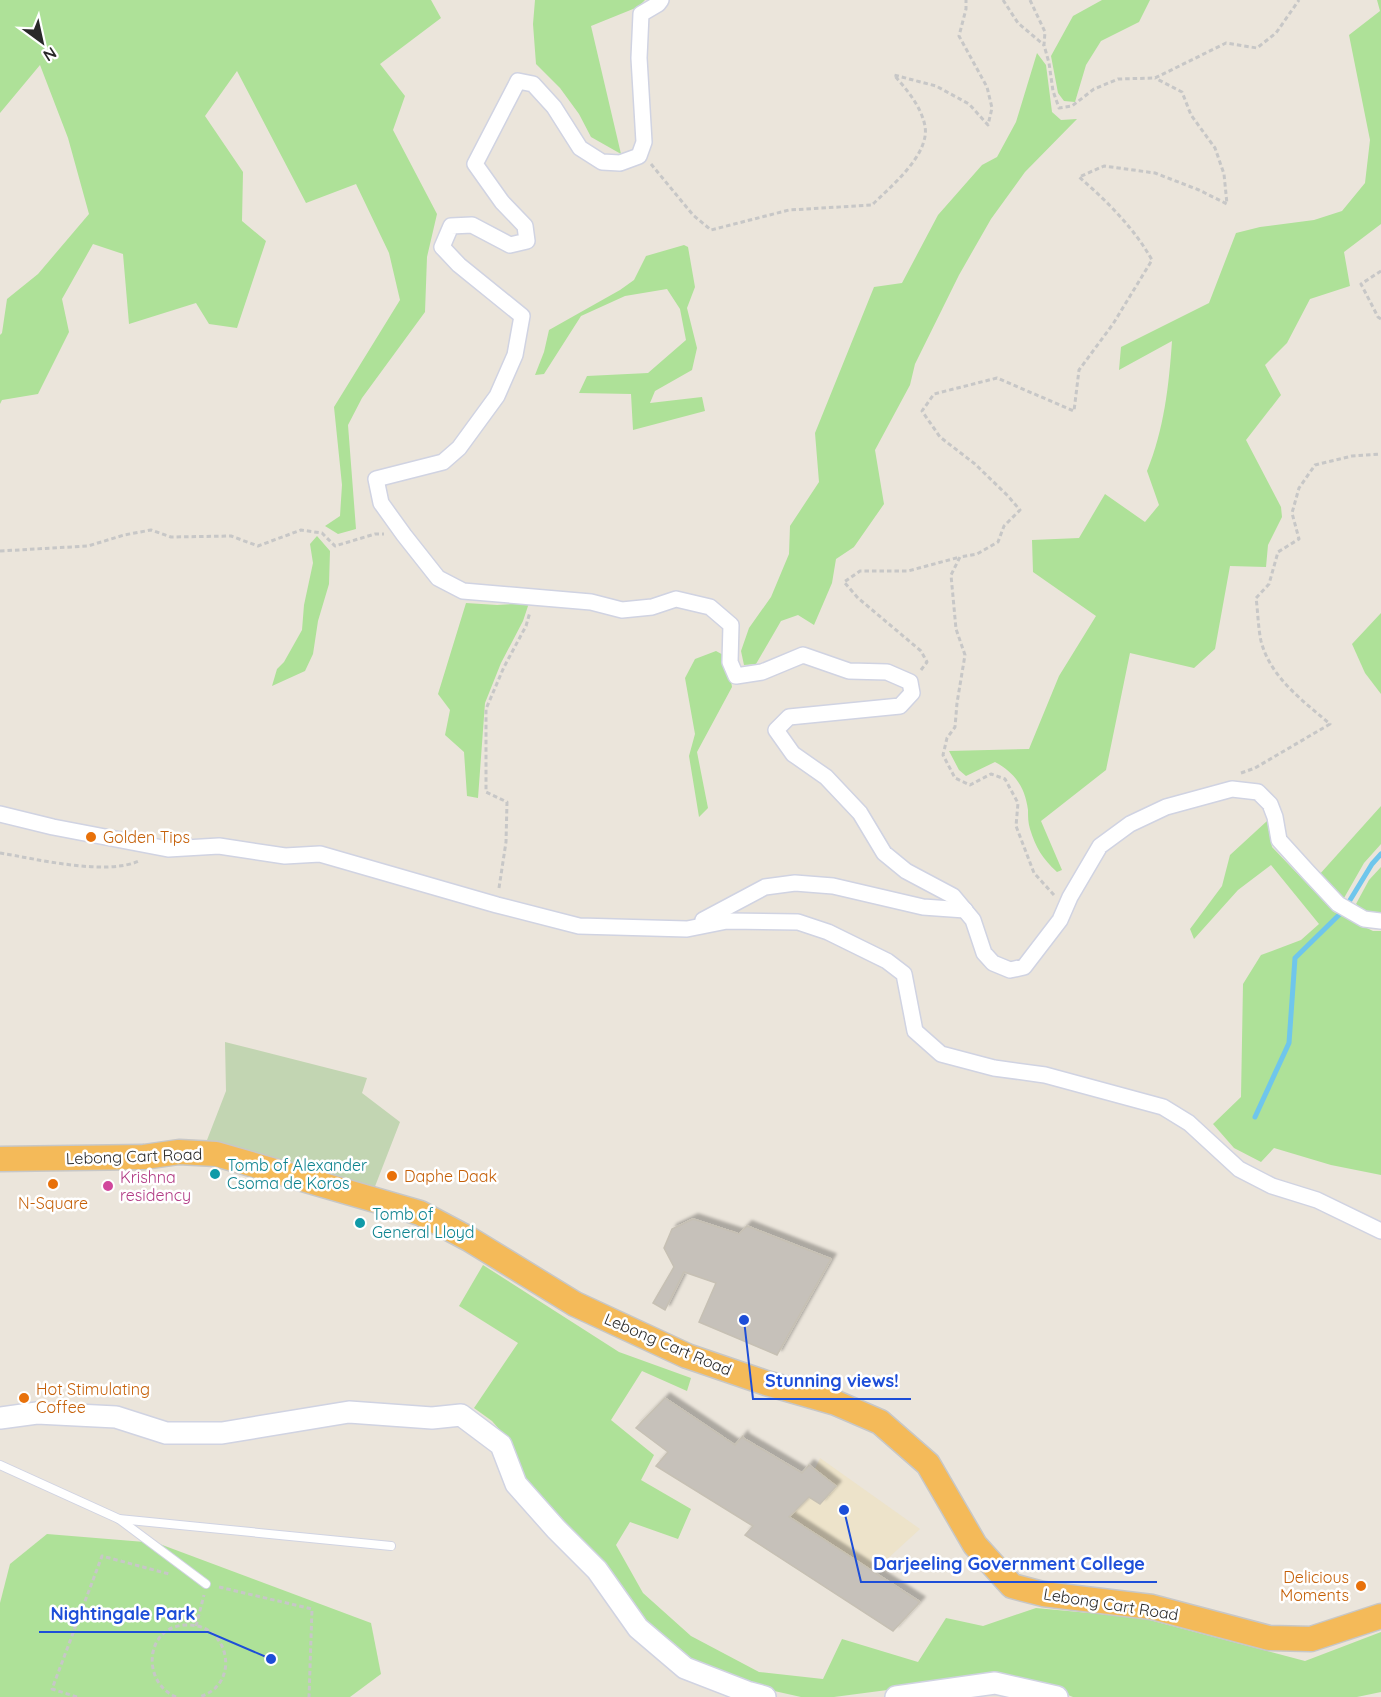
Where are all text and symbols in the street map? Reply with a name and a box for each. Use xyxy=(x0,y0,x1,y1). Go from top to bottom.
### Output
north arrow xyxy=(12,12,72,72)
text: N xyxy=(40,43,61,66)
place label: Golden Tips xyxy=(103,827,190,847)
marker: Golden Tips xyxy=(84,830,98,844)
street label: Lebong Cart Road xyxy=(66,1144,202,1168)
place label: Tomb of Alexander Csoma de Koros xyxy=(227,1155,367,1193)
place label: Daphe Daak xyxy=(404,1166,497,1186)
place label: Krishna residency xyxy=(120,1167,191,1205)
marker: Tomb of Alexander Csoma de Koros xyxy=(208,1167,222,1181)
marker: Daphe Daak xyxy=(385,1169,399,1183)
marker: N-Square xyxy=(46,1177,60,1191)
marker: Krishna residency xyxy=(101,1179,115,1193)
place label: N-Square xyxy=(18,1193,88,1213)
place label: Tomb of General Lloyd xyxy=(372,1204,475,1242)
marker: Tomb of General Lloyd xyxy=(353,1216,367,1230)
street label: Lebong Cart Road xyxy=(601,1308,735,1380)
callout: Stunning views! xyxy=(753,1363,911,1399)
text: Stunning views! xyxy=(765,1369,899,1392)
place label: Hot Stimulating Coffee xyxy=(36,1379,150,1417)
marker: Hot Stimulating Coffee xyxy=(17,1391,31,1405)
callout: Darjeeling Government College xyxy=(861,1546,1157,1582)
text: Darjeeling Government College xyxy=(873,1552,1145,1575)
place label: Delicious Moments xyxy=(1280,1567,1349,1605)
marker: Delicious Moments xyxy=(1354,1579,1368,1593)
street label: Lebong Cart Road xyxy=(1042,1583,1180,1625)
callout: Nightingale Park xyxy=(39,1596,208,1632)
text: Nightingale Park xyxy=(50,1602,196,1625)

